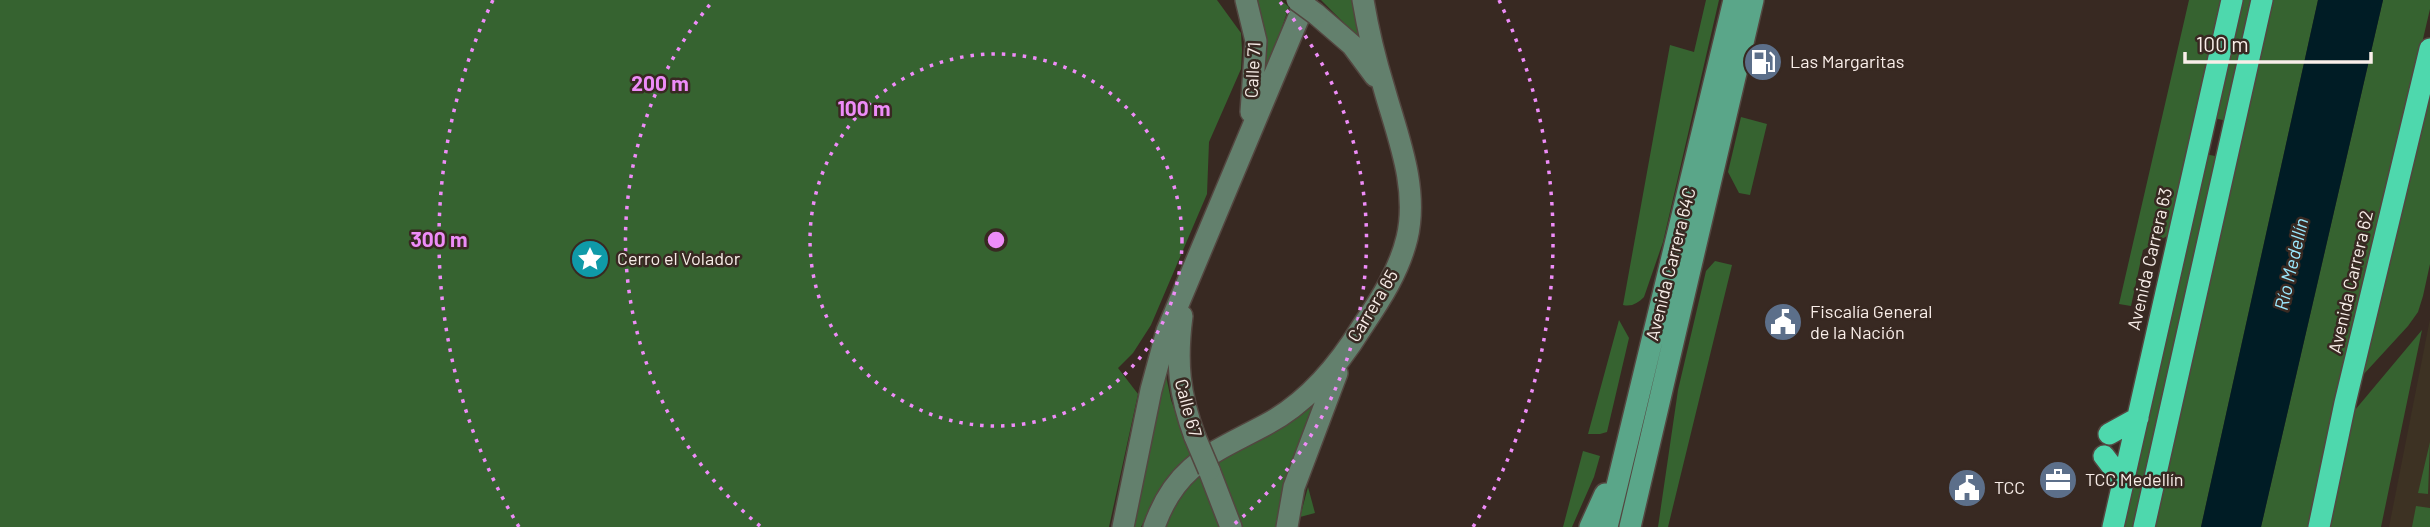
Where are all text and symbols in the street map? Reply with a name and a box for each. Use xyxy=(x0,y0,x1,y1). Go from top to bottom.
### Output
scale bar xyxy=(2185,21,2370,65)
text: 100 m xyxy=(2196,31,2249,56)
street label: Calle 71 xyxy=(1240,41,1264,99)
fuel station icon: Las Margaritas xyxy=(1742,41,1784,83)
place label: Las Margaritas xyxy=(1790,50,1904,72)
text: 200 m xyxy=(631,70,689,95)
text: 100 m xyxy=(837,95,891,120)
street label: Avenida Carrera 64C xyxy=(1640,185,1700,343)
street label: Avenida Carrera 63 xyxy=(2122,185,2176,332)
street label: Avenida Carrera 62 xyxy=(2323,208,2377,355)
water label: Río Medellín xyxy=(2269,215,2312,312)
text: 300 m xyxy=(410,226,468,251)
centre of rings xyxy=(984,228,1008,252)
place icon: Cerro el Volador xyxy=(569,238,611,280)
place label: Cerro el Volador xyxy=(617,247,741,269)
street label: Carrera 65 xyxy=(1342,265,1402,346)
place label: Fiscalía General de la Nación xyxy=(1810,300,1932,343)
public building icon: Fiscalía General de la Nación xyxy=(1762,301,1804,343)
street label: Calle 67 xyxy=(1171,376,1207,440)
office icon: TCC Medellín xyxy=(2037,459,2079,501)
public building icon: TCC xyxy=(1946,467,1988,509)
place label: TCC Medellín xyxy=(2085,468,2184,490)
place label: TCC xyxy=(1994,476,2025,498)

